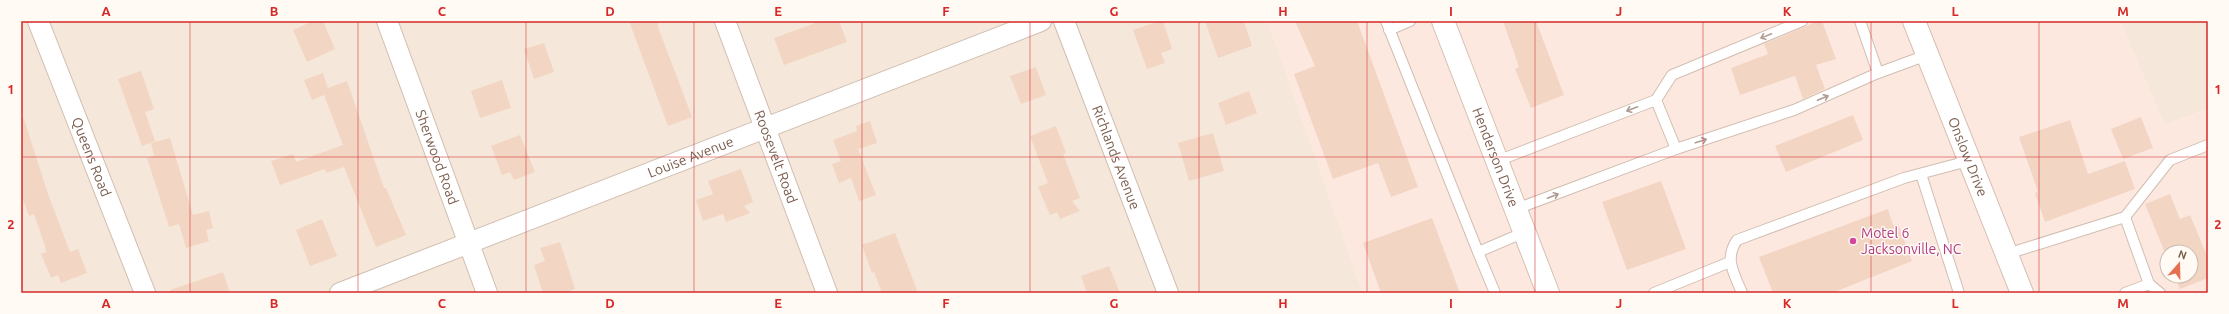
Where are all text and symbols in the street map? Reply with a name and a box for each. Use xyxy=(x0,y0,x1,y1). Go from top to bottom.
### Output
text: A xyxy=(101,4,111,18)
text: B xyxy=(270,4,279,18)
text: C xyxy=(438,4,447,18)
text: D xyxy=(605,4,615,18)
text: E xyxy=(774,4,782,18)
text: F xyxy=(942,4,950,18)
text: G xyxy=(1110,4,1119,18)
text: H xyxy=(1278,4,1288,18)
text: I xyxy=(1449,4,1453,18)
text: J xyxy=(1616,4,1622,18)
text: K xyxy=(1783,4,1792,18)
text: L xyxy=(1951,4,1959,18)
text: M xyxy=(2117,4,2129,18)
one-way arrow xyxy=(1761,32,1773,40)
text: 1 xyxy=(7,82,15,96)
text: 1 xyxy=(2214,82,2222,96)
one-way arrow xyxy=(1817,94,1829,101)
street label: Richlands Avenue xyxy=(1089,103,1143,212)
street label: Henderson Drive xyxy=(1469,105,1522,209)
one-way arrow xyxy=(1626,106,1638,114)
street label: Sherwood Road xyxy=(412,108,462,207)
street label: Roosevelt Road xyxy=(751,108,801,206)
street label: Queens Road xyxy=(69,115,114,199)
street label: Onslow Drive xyxy=(1945,115,1991,199)
street label: Louise Avenue xyxy=(645,133,736,181)
one-way arrow xyxy=(1694,137,1707,144)
one-way arrow xyxy=(1546,191,1558,199)
text: 2 xyxy=(7,217,15,231)
text: 2 xyxy=(2214,217,2222,231)
place label: Motel 6 Jacksonville, NC xyxy=(1861,225,1962,257)
marker: Motel 6 Jacksonville, NC xyxy=(1848,236,1858,246)
north arrow xyxy=(2159,244,2199,284)
text: N xyxy=(2177,248,2188,262)
text: A xyxy=(101,296,111,310)
text: B xyxy=(270,296,279,310)
text: C xyxy=(438,296,447,310)
text: D xyxy=(605,296,615,310)
text: E xyxy=(774,296,782,310)
text: F xyxy=(942,296,950,310)
text: G xyxy=(1110,296,1119,310)
text: H xyxy=(1278,296,1288,310)
text: I xyxy=(1449,296,1453,310)
text: J xyxy=(1616,296,1622,310)
text: K xyxy=(1783,296,1792,310)
text: L xyxy=(1951,296,1959,310)
text: M xyxy=(2117,296,2129,310)

